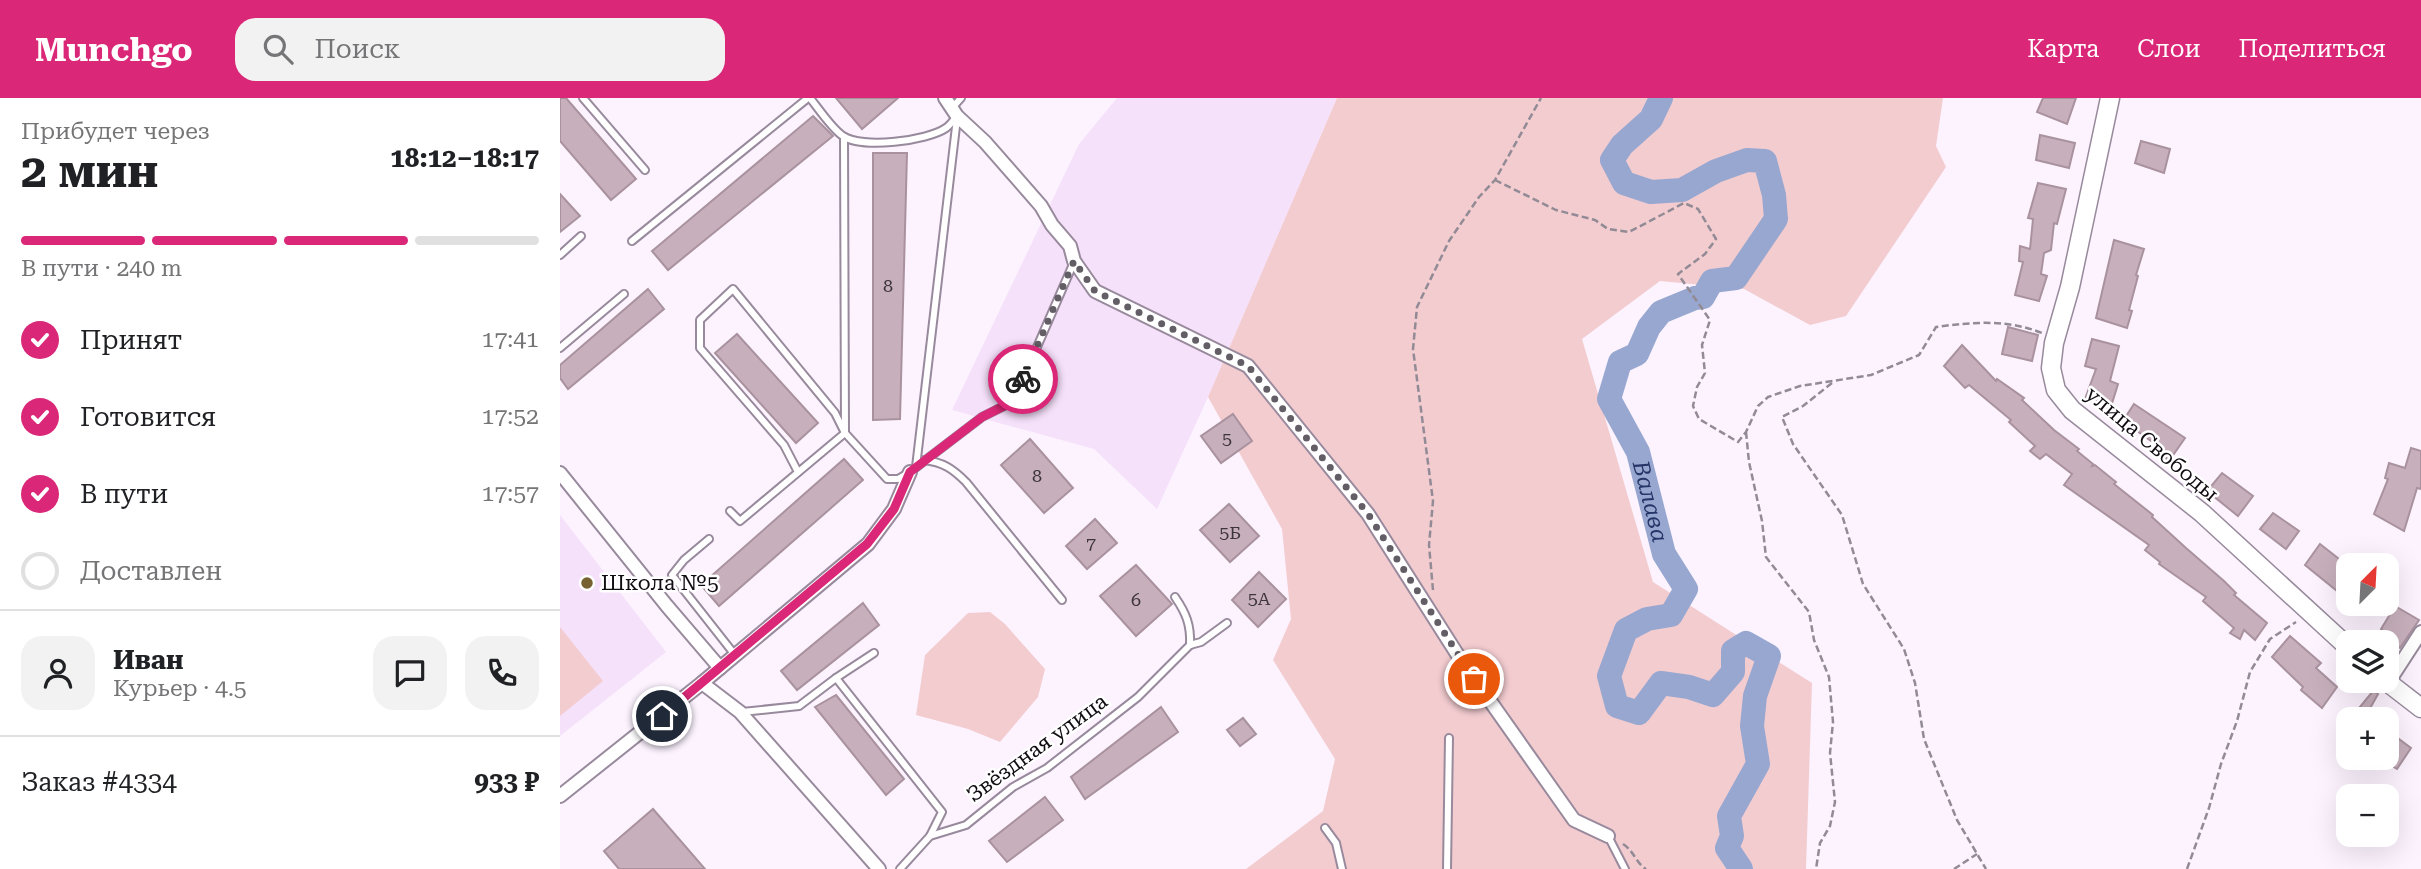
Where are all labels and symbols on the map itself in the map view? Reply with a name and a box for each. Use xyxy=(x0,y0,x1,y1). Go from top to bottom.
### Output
house number: 8 xyxy=(883,275,893,296)
courier xyxy=(988,344,1058,414)
street label: улица Свободы xyxy=(2081,382,2223,506)
house number: 5 xyxy=(1222,428,1232,449)
water label: Валава xyxy=(1627,457,1673,545)
house number: 8 xyxy=(1032,465,1042,486)
house number: 5Б xyxy=(1219,522,1241,543)
house number: 7 xyxy=(1086,533,1096,554)
north arrow xyxy=(2336,553,2399,616)
place label: Школа №5 xyxy=(601,571,719,595)
marker: Школа №5 xyxy=(579,575,595,591)
house number: 5А xyxy=(1248,588,1271,609)
house number: 6 xyxy=(1131,589,1141,610)
pin xyxy=(1444,649,1504,709)
pin xyxy=(632,686,692,746)
street label: Звёздная улица xyxy=(962,689,1113,807)

